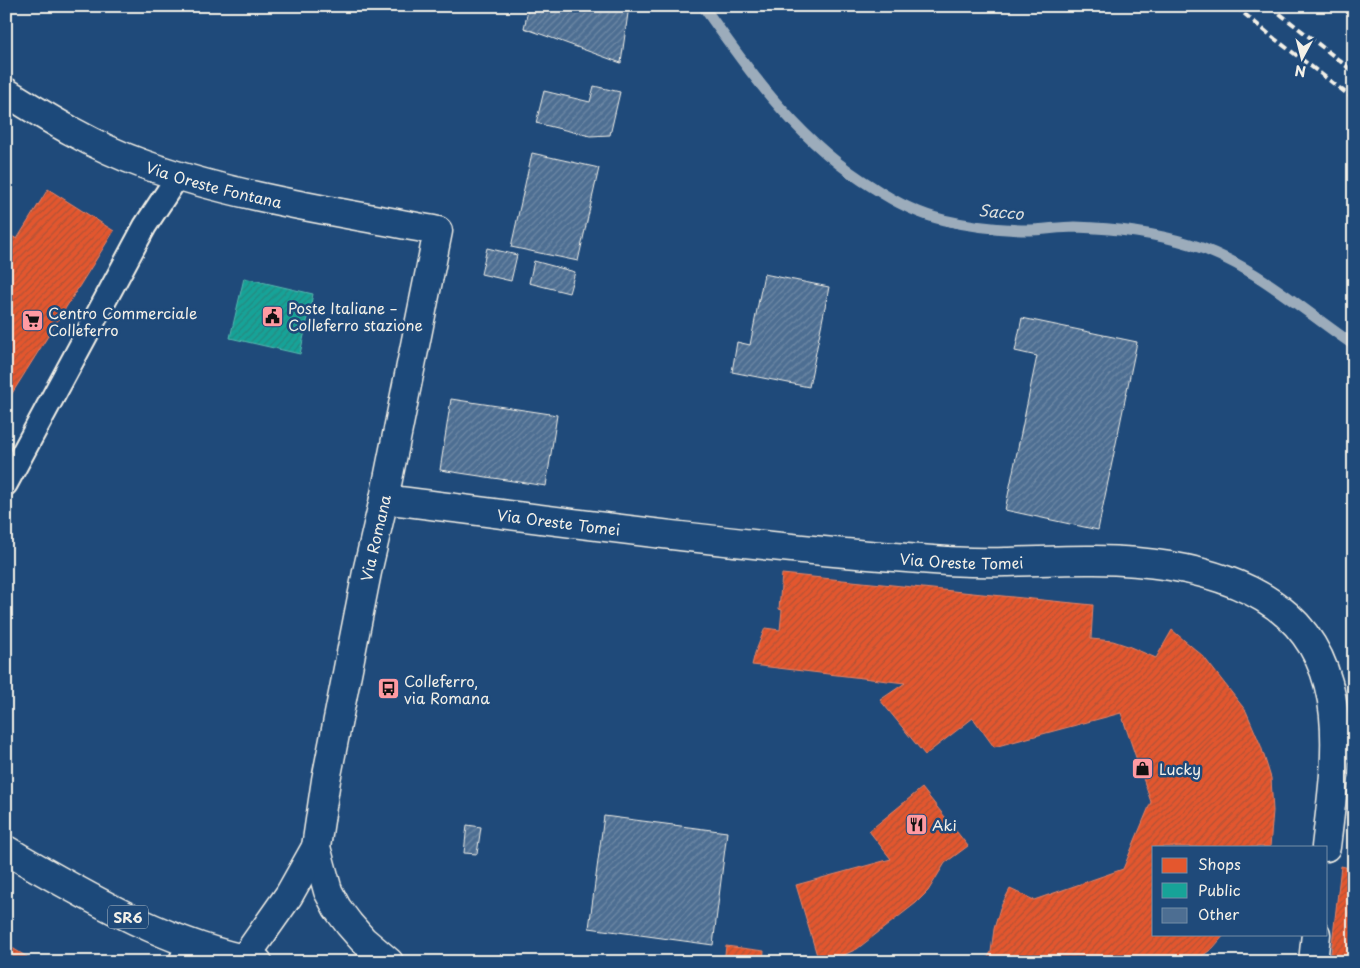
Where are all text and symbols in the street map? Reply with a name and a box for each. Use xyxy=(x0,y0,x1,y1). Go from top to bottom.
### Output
north arrow xyxy=(1278,32,1328,82)
text: N xyxy=(1294,60,1307,82)
street label: Via Oreste Fontana xyxy=(143,154,285,213)
water label: Sacco xyxy=(978,197,1026,225)
place label: Poste Italiane – Colleferro stazione xyxy=(288,296,423,336)
place label: Centro Commerciale Colleferro xyxy=(48,301,197,341)
public building icon: Poste Italiane – Colleferro stazione xyxy=(260,304,284,328)
supermarket icon: Centro Commerciale Colleferro xyxy=(20,309,44,333)
street label: Via Romana xyxy=(354,492,396,584)
street label: Via Oreste Tomei xyxy=(496,502,621,540)
street label: Via Oreste Tomei xyxy=(899,546,1024,574)
place label: Colleferro, via Romana xyxy=(404,669,490,709)
bus stop icon: Colleferro, via Romana xyxy=(376,677,400,701)
shop icon: Lucky xyxy=(1131,756,1155,780)
place label: Lucky xyxy=(1159,757,1201,780)
restaurant icon: Aki xyxy=(904,812,928,836)
place label: Aki xyxy=(932,813,957,836)
legend xyxy=(1152,846,1328,936)
text: Shops xyxy=(1198,852,1241,875)
text: Public xyxy=(1198,878,1241,901)
text: Other xyxy=(1198,902,1239,925)
road number: SR6 xyxy=(108,906,148,929)

